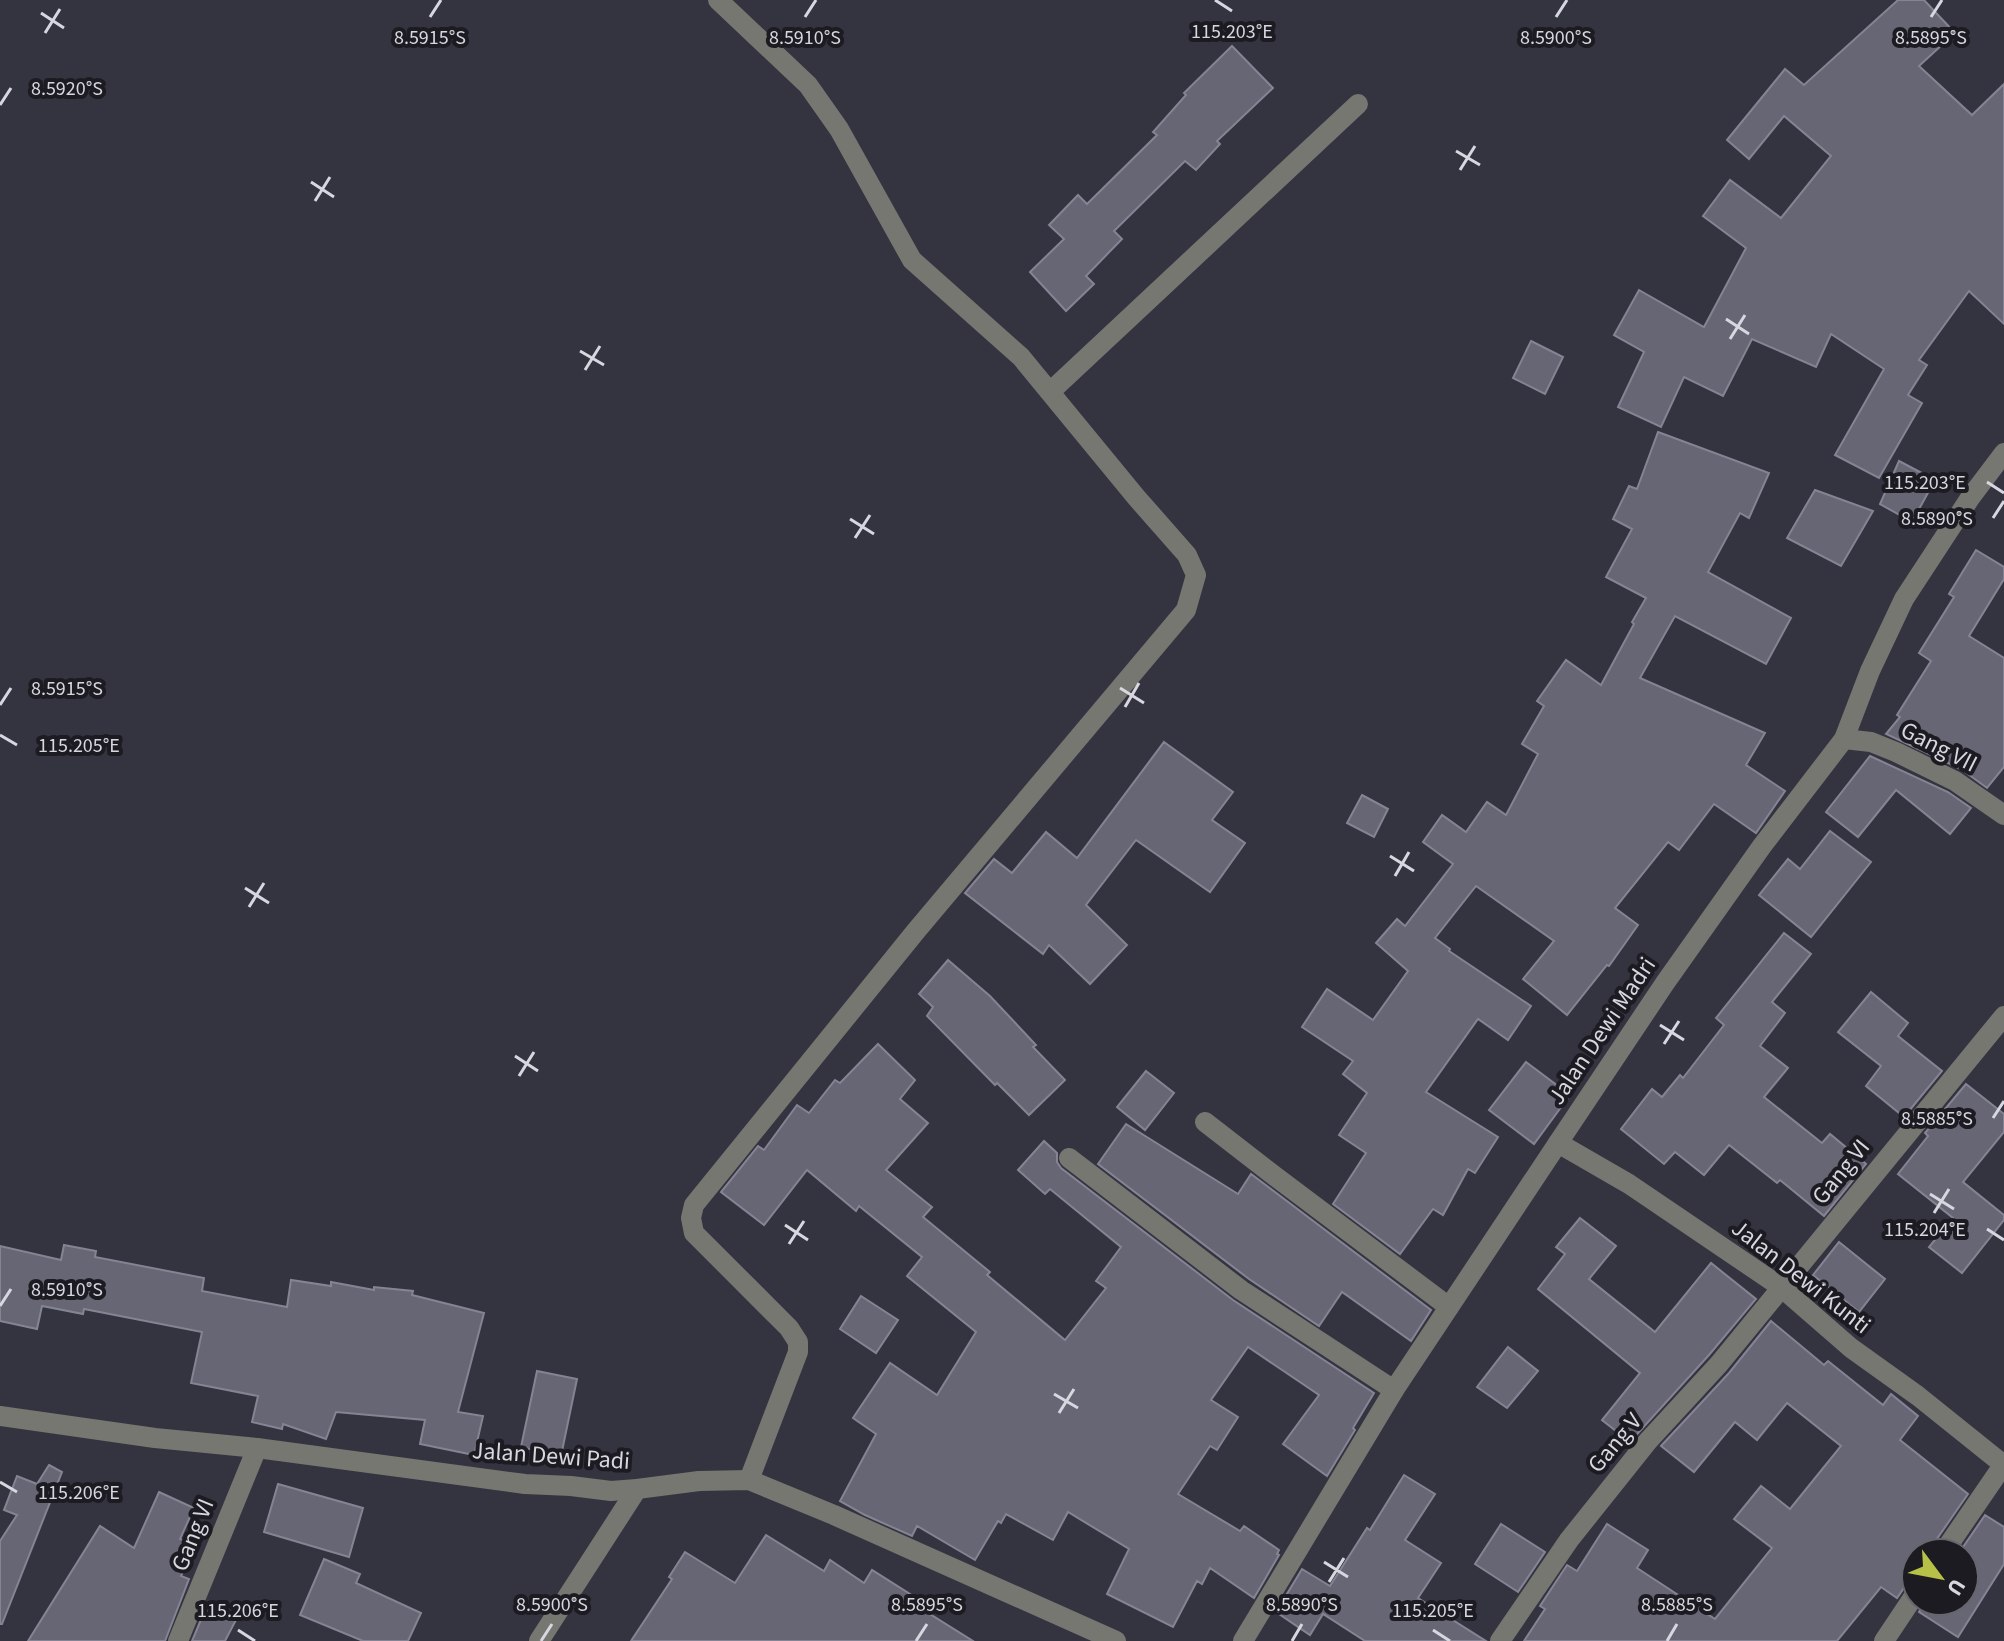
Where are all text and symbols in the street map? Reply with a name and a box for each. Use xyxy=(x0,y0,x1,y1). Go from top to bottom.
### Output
text: 115.203°E xyxy=(1191,18,1273,46)
text: 8.5915°S xyxy=(394,24,466,52)
text: 8.5910°S xyxy=(769,24,841,52)
text: 8.5900°S xyxy=(1520,24,1592,52)
text: 8.5895°S xyxy=(1895,24,1967,52)
text: 8.5920°S xyxy=(31,75,103,103)
text: 115.203°E xyxy=(1884,469,1966,497)
text: 8.5890°S xyxy=(1901,505,1973,533)
text: 8.5915°S xyxy=(31,675,103,703)
street label: Gang VII xyxy=(1895,713,1983,781)
text: 115.205°E xyxy=(38,732,120,760)
street label: Jalan Dewi Madri xyxy=(1540,950,1664,1112)
text: 8.5885°S xyxy=(1901,1105,1973,1133)
street label: Gang VI xyxy=(1804,1132,1878,1212)
street label: Jalan Dewi Kunti xyxy=(1724,1211,1878,1343)
text: 115.204°E xyxy=(1884,1216,1966,1244)
text: 8.5910°S xyxy=(31,1276,103,1304)
street label: Gang V xyxy=(1579,1405,1651,1481)
street label: Jalan Dewi Padi xyxy=(471,1433,631,1479)
text: 115.206°E xyxy=(38,1479,120,1507)
street label: Gang VI xyxy=(163,1493,223,1577)
north arrow xyxy=(1900,1537,1980,1617)
text: U xyxy=(1939,1572,1974,1602)
text: 8.5900°S xyxy=(516,1591,588,1619)
text: 8.5895°S xyxy=(891,1591,963,1619)
text: 8.5890°S xyxy=(1266,1591,1338,1619)
text: 8.5885°S xyxy=(1641,1591,1713,1619)
text: 115.206°E xyxy=(197,1597,279,1625)
text: 115.205°E xyxy=(1392,1597,1474,1625)

